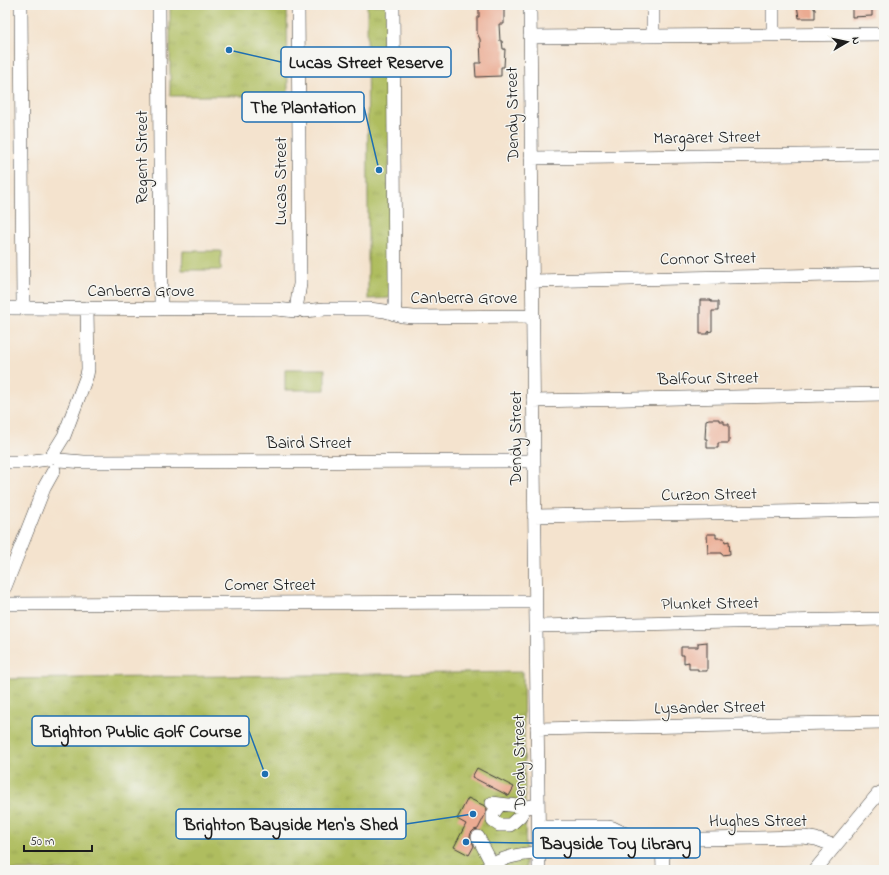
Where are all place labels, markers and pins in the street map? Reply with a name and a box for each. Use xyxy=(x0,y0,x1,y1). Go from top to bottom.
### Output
callout: Lucas Street Reserve xyxy=(281,47,451,77)
callout: The Plantation xyxy=(242,92,364,122)
callout: Brighton Public Golf Course xyxy=(32,716,249,746)
callout: Brighton Bayside Men's Shed xyxy=(176,809,406,839)
callout: Bayside Toy Library xyxy=(533,828,700,858)

